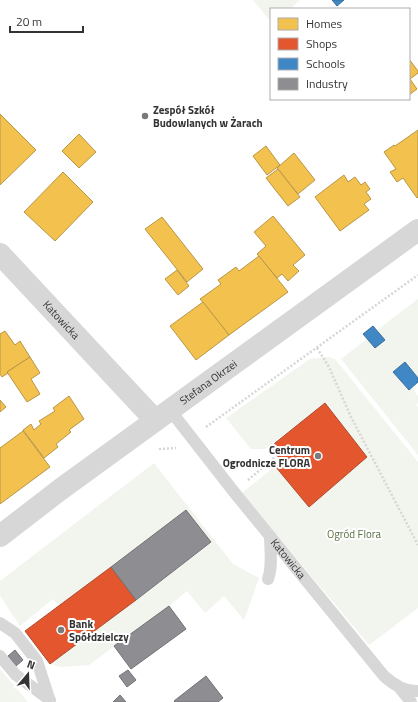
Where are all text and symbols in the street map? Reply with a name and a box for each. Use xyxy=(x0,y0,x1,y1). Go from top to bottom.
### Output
scale bar xyxy=(10,8,83,34)
legend xyxy=(270,8,410,100)
text: 20 m xyxy=(16,12,42,31)
text: Homes xyxy=(306,14,342,33)
text: Shops xyxy=(306,34,338,53)
text: Schools xyxy=(306,54,346,73)
text: Industry xyxy=(306,74,348,93)
place label: Zespół Szkół Budowlanych w Żarach xyxy=(153,102,263,131)
marker: Zespół Szkół Budowlanych w Żarach xyxy=(140,111,150,121)
street label: Katowicka xyxy=(39,297,84,343)
street label: Stefana Okrzei xyxy=(176,356,240,408)
place label: Centrum Ogrodnicze FLORA xyxy=(223,442,310,471)
marker: Centrum Ogrodnicze FLORA xyxy=(313,451,323,461)
park label: Ogród Flora xyxy=(327,526,382,542)
street label: Katowicka xyxy=(267,535,310,583)
place label: Bank Spółdzielczy xyxy=(69,616,129,645)
marker: Bank Spółdzielczy xyxy=(56,625,66,635)
north arrow xyxy=(8,654,48,694)
text: N xyxy=(25,656,37,673)

